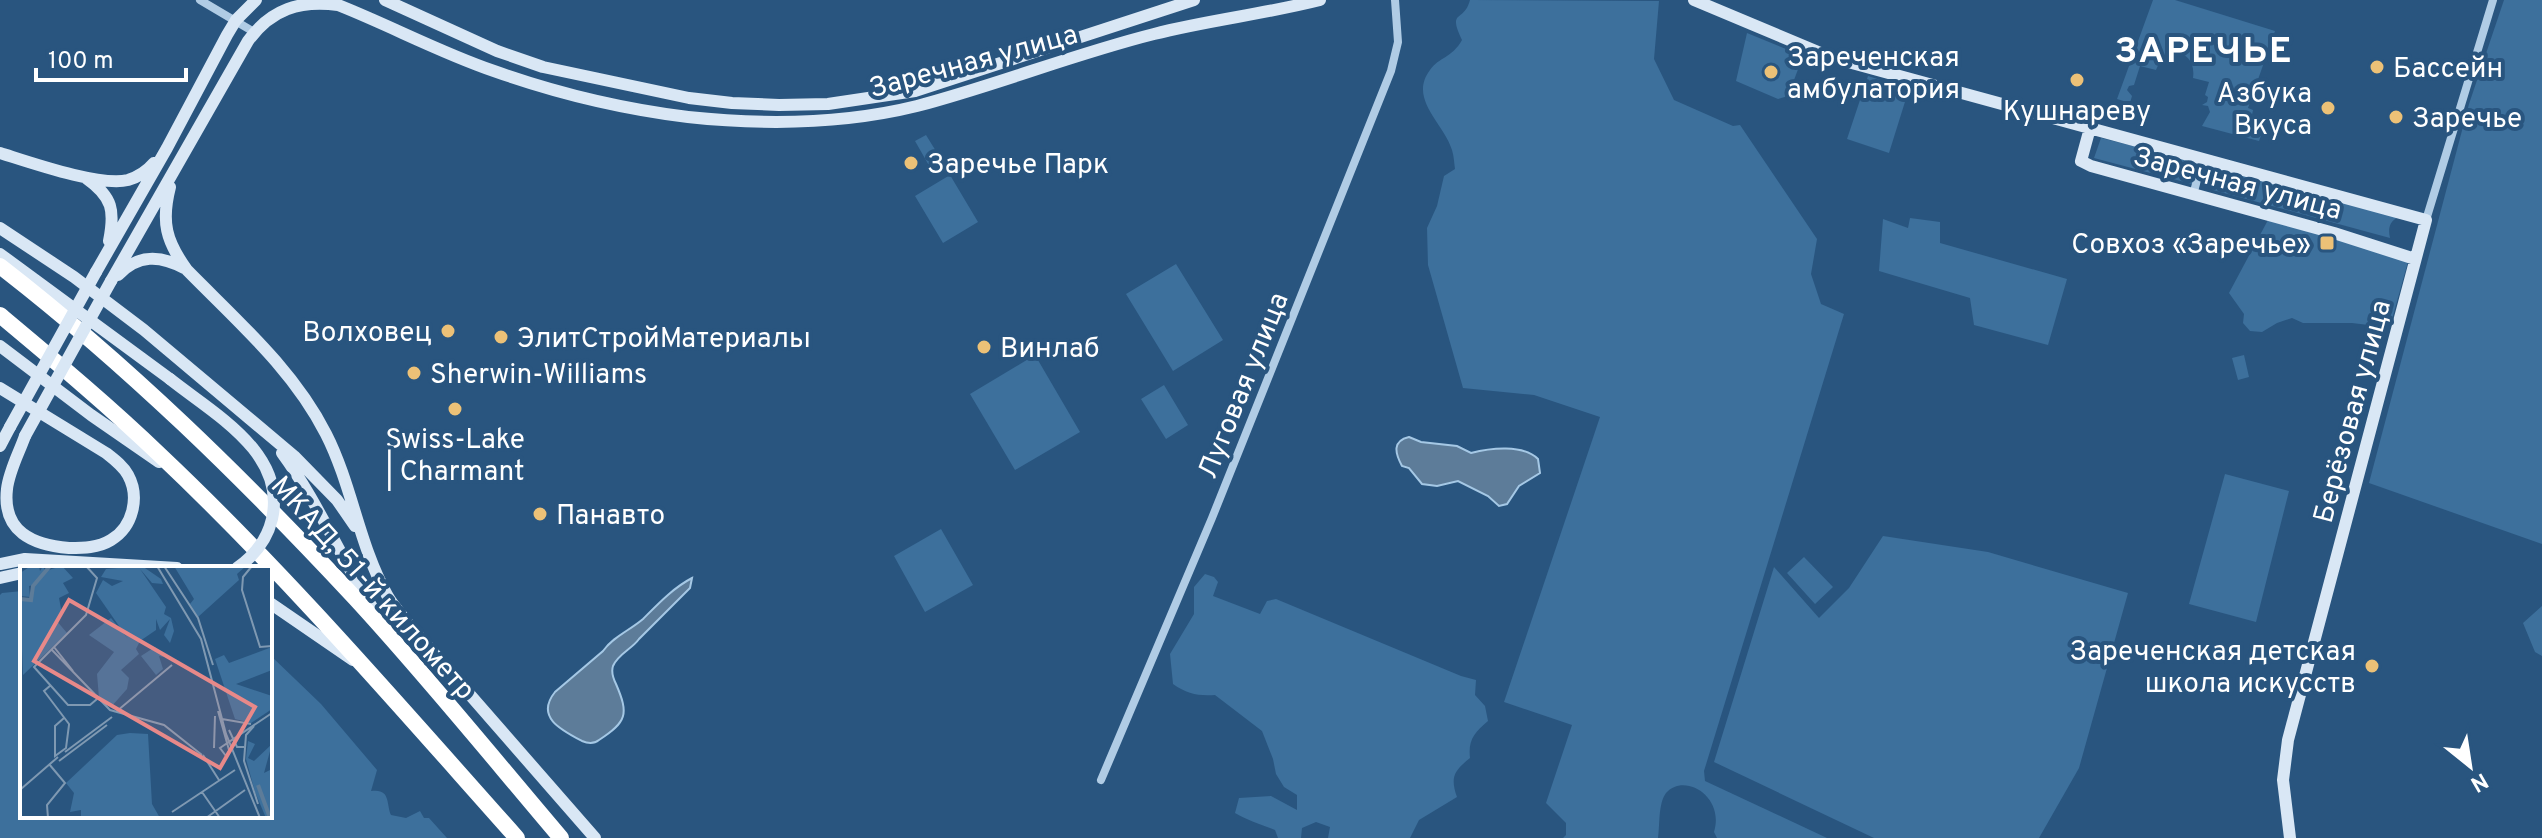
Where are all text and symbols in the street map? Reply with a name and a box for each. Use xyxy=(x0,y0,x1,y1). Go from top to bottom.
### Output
street label: Заречная улица xyxy=(865,18,1082,108)
district label: ЗАРЕЧЬЕ xyxy=(2114,30,2294,76)
scale bar xyxy=(36,32,186,82)
place label: Зареченская амбулатория xyxy=(1787,41,1960,109)
text: 100 m xyxy=(48,47,114,77)
place label: Бассейн xyxy=(2393,52,2503,88)
marker: Бассейн xyxy=(2368,58,2386,76)
marker: Зареченская амбулатория xyxy=(1762,63,1780,81)
marker: Кушнареву xyxy=(2068,71,2086,89)
place label: Азбука Вкуса xyxy=(2217,77,2312,145)
place label: Кушнареву xyxy=(2003,95,2151,131)
marker: Азбука Вкуса xyxy=(2319,99,2337,117)
place label: Заречье xyxy=(2412,102,2522,138)
marker: Заречье xyxy=(2387,108,2405,126)
street label: Заречная улица xyxy=(2129,140,2346,230)
place label: Заречье Парк xyxy=(927,148,1109,184)
marker: Заречье Парк xyxy=(902,154,920,172)
place label: Совхоз «Заречье» xyxy=(2071,228,2311,264)
marker: Совхоз «Заречье» xyxy=(2318,234,2336,252)
street label: Луговая улица xyxy=(1191,288,1299,485)
street label: Берёзовая улица xyxy=(2307,296,2401,527)
place label: Волховец xyxy=(302,316,432,352)
marker: Волховец xyxy=(439,322,457,340)
place label: ЭлитСтройМатериалы xyxy=(517,322,811,358)
marker: ЭлитСтройМатериалы xyxy=(492,328,510,346)
place label: Винлаб xyxy=(1000,332,1100,368)
marker: Винлаб xyxy=(975,338,993,356)
place label: Sherwin-Williams xyxy=(430,358,647,394)
marker: Sherwin-Williams xyxy=(405,364,423,382)
marker: Swiss-Lake | Charmant xyxy=(446,400,464,418)
place label: Swiss-Lake | Charmant xyxy=(385,423,525,491)
street label: МКАД, 51-й километр xyxy=(262,469,482,709)
place label: Панавто xyxy=(556,499,665,535)
marker: Панавто xyxy=(531,505,549,523)
inset map xyxy=(20,566,272,818)
place label: Зареченская детская школа искусств xyxy=(2069,635,2356,703)
marker: Зареченская детская школа искусств xyxy=(2363,657,2381,675)
north arrow xyxy=(2430,726,2510,806)
text: N xyxy=(2465,766,2492,797)

